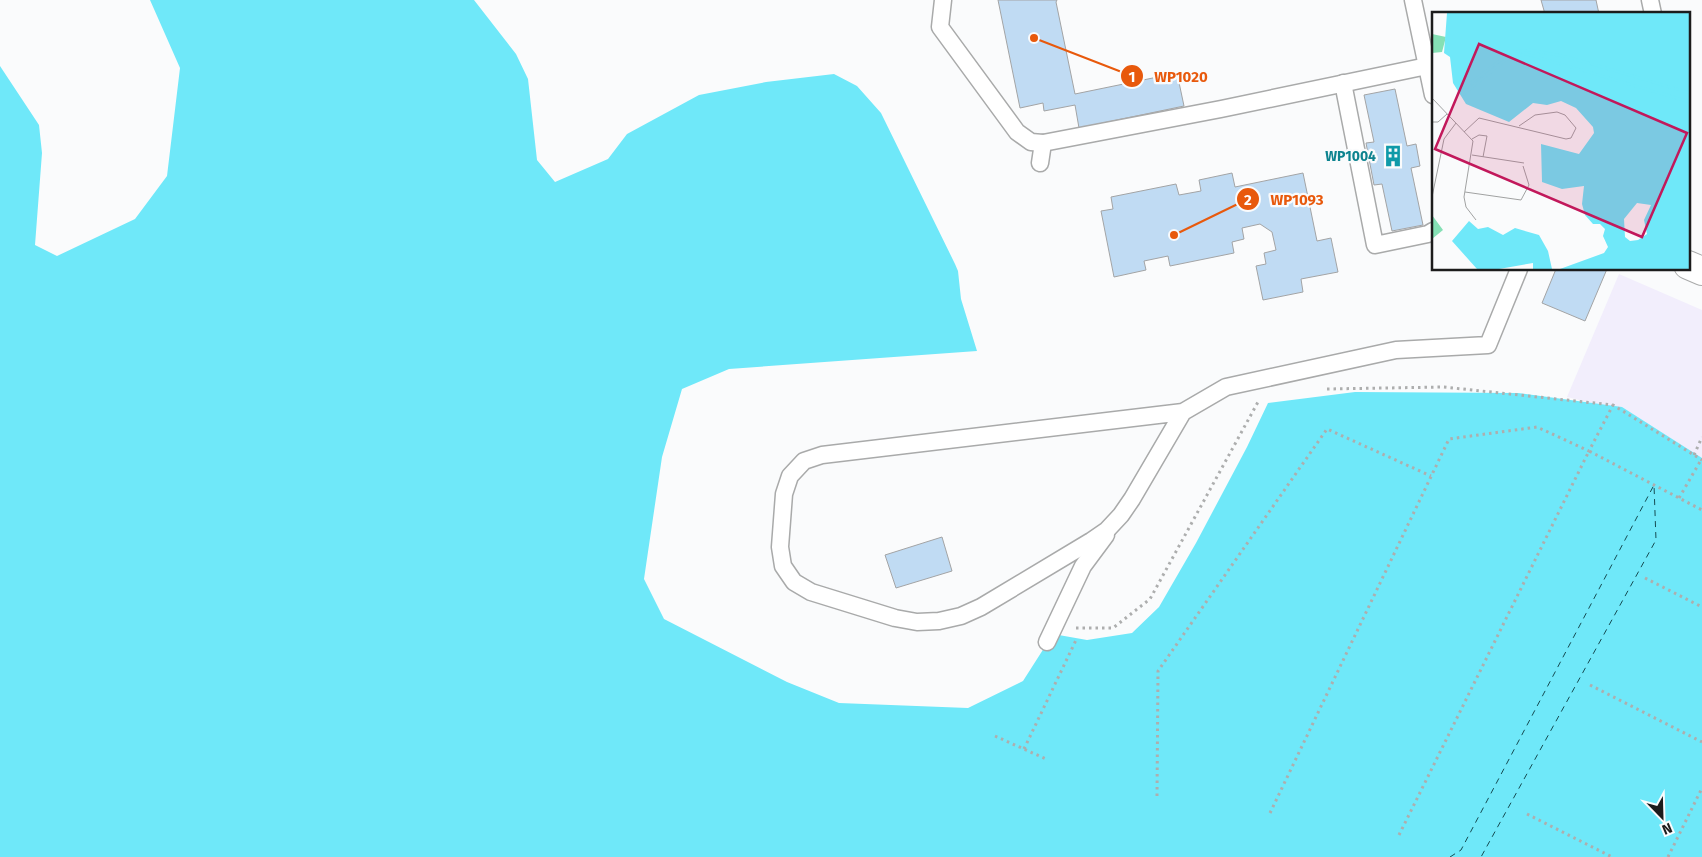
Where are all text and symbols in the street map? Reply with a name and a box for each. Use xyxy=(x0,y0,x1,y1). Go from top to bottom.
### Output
inset map xyxy=(1432,12,1690,270)
callout: WP1020 xyxy=(1120,61,1218,91)
text: 1 xyxy=(1129,68,1135,86)
text: WP1020 xyxy=(1154,68,1208,86)
building icon: WP1004 xyxy=(1380,143,1406,169)
place label: WP1004 xyxy=(1325,148,1376,165)
callout: WP1093 xyxy=(1235,184,1333,214)
text: 2 xyxy=(1244,191,1252,209)
text: WP1093 xyxy=(1271,191,1324,209)
north arrow xyxy=(1637,792,1687,842)
text: N xyxy=(1659,819,1674,838)

